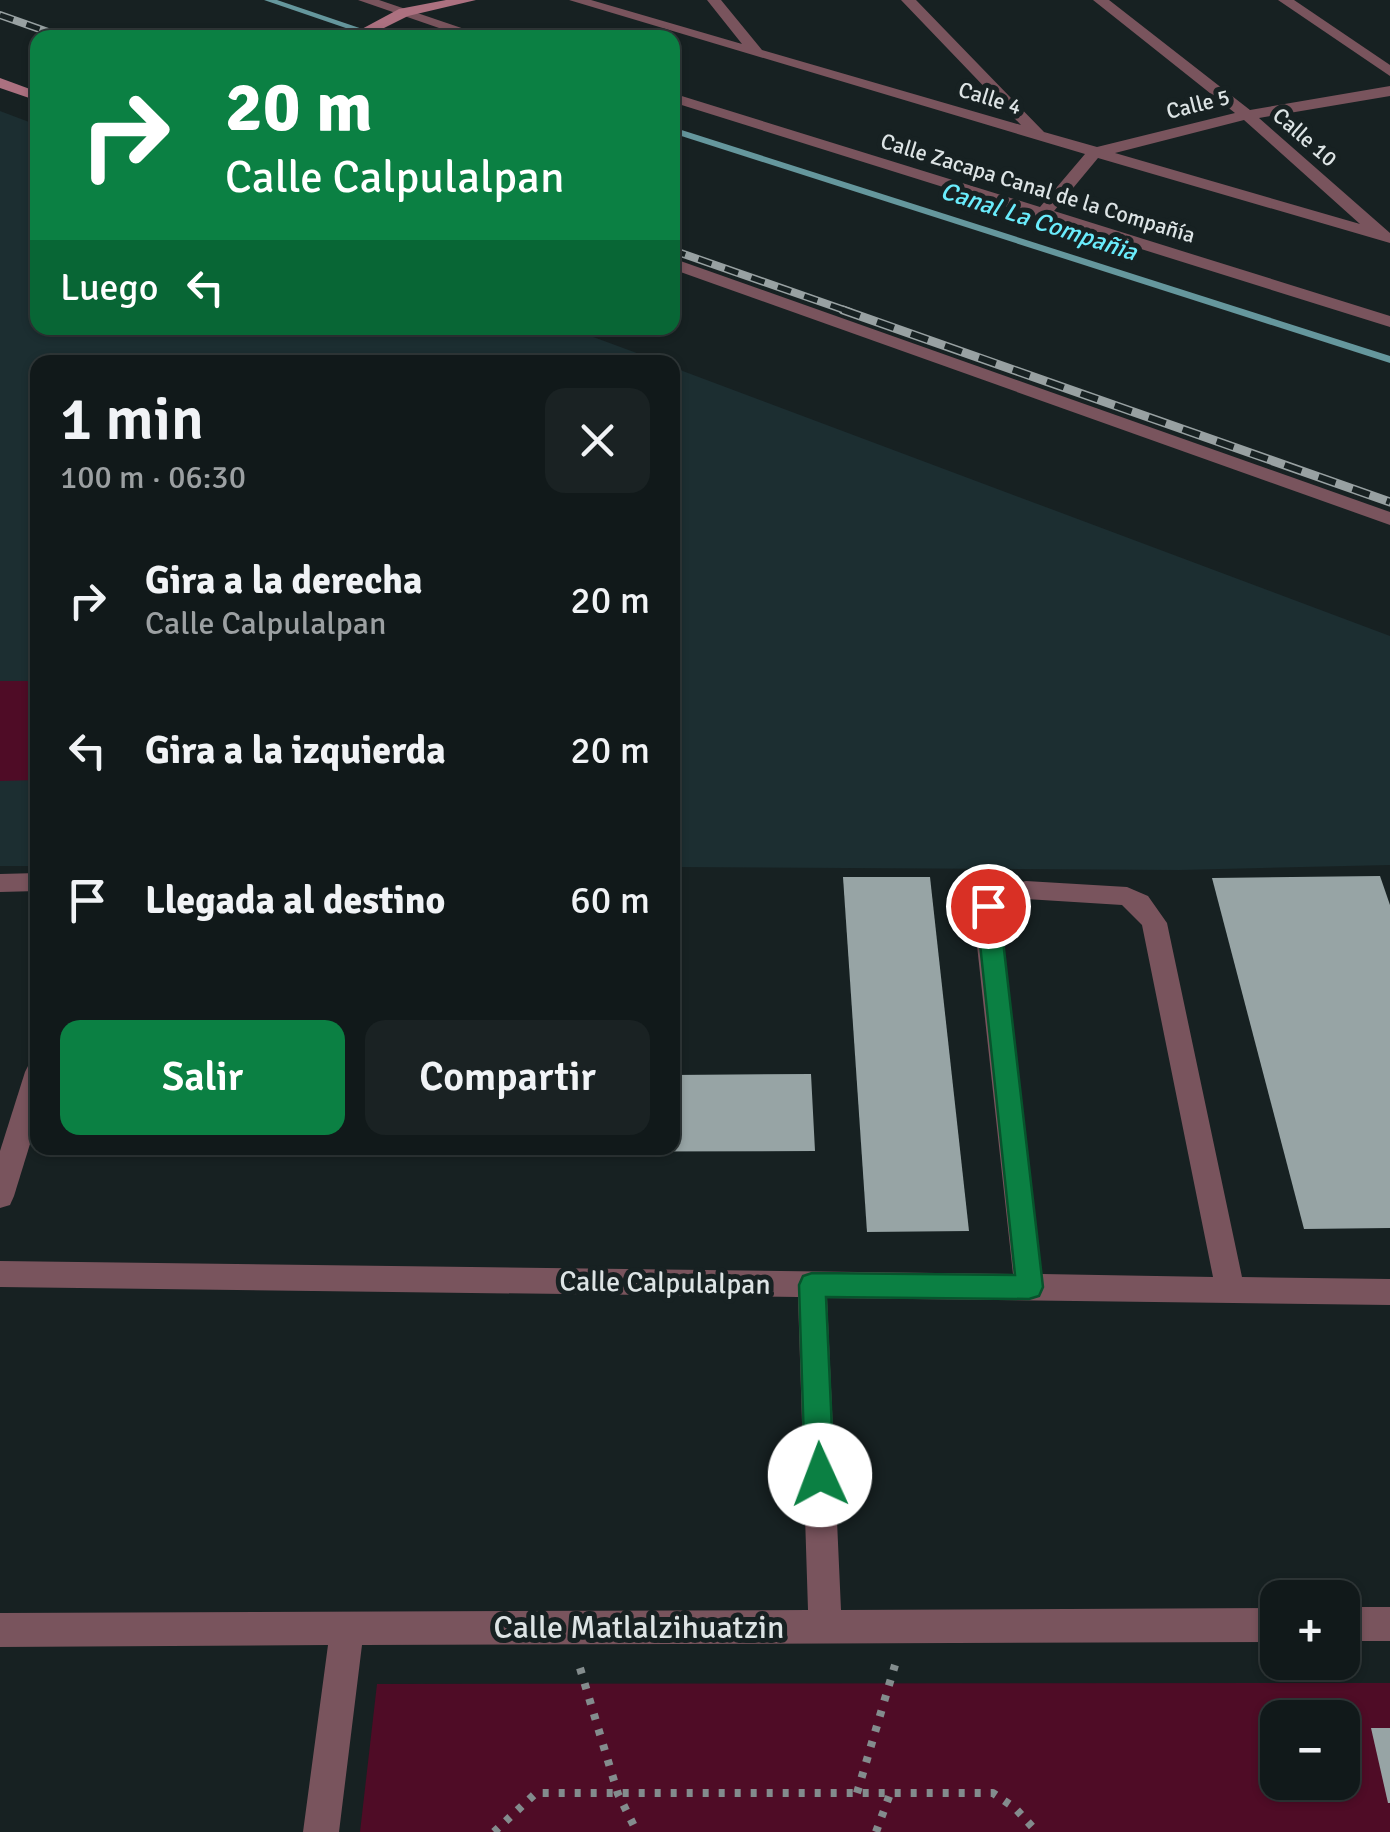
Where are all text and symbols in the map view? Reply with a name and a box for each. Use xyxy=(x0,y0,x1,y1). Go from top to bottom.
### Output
text: 20 m xyxy=(225,64,373,150)
icon: right xyxy=(60,70,190,200)
street label: Calle 4 xyxy=(955,76,1025,120)
street label: Calle 5 xyxy=(1163,83,1233,125)
street label: Calle 10 xyxy=(1267,102,1343,172)
street label: Calle Zacapa Canal de la Compañía xyxy=(877,127,1199,249)
text: Calle Calpulalpan xyxy=(225,150,564,205)
water label: Canal La Compañia xyxy=(937,175,1142,268)
icon: left xyxy=(178,260,233,315)
text: Luego xyxy=(60,264,158,311)
text: 1 min xyxy=(60,383,204,457)
button: close xyxy=(545,388,650,493)
text: 100 m · 06:30 xyxy=(60,458,246,497)
text: Gira a la derecha xyxy=(145,557,422,604)
icon: right xyxy=(60,573,115,628)
text: 20 m xyxy=(570,577,650,624)
text: Calle Calpulalpan xyxy=(145,604,386,643)
icon: left xyxy=(60,723,115,778)
text: Gira a la izquierda xyxy=(145,727,446,774)
text: 20 m xyxy=(570,727,650,774)
pin xyxy=(946,864,1031,949)
icon: arrive xyxy=(60,873,115,928)
text: Llegada al destino xyxy=(145,877,445,924)
text: 60 m xyxy=(570,877,650,924)
icon: arrive xyxy=(961,879,1016,934)
button: Salir xyxy=(60,1020,345,1135)
button: Compartir xyxy=(365,1020,650,1135)
street label: Calle Calpulalpan xyxy=(559,1264,771,1302)
position arrow xyxy=(768,1423,872,1527)
map controls xyxy=(1260,1580,1360,1800)
button: + xyxy=(1260,1580,1360,1680)
street label: Calle Matlalzihuatzin xyxy=(494,1608,784,1647)
button: − xyxy=(1260,1700,1360,1800)

